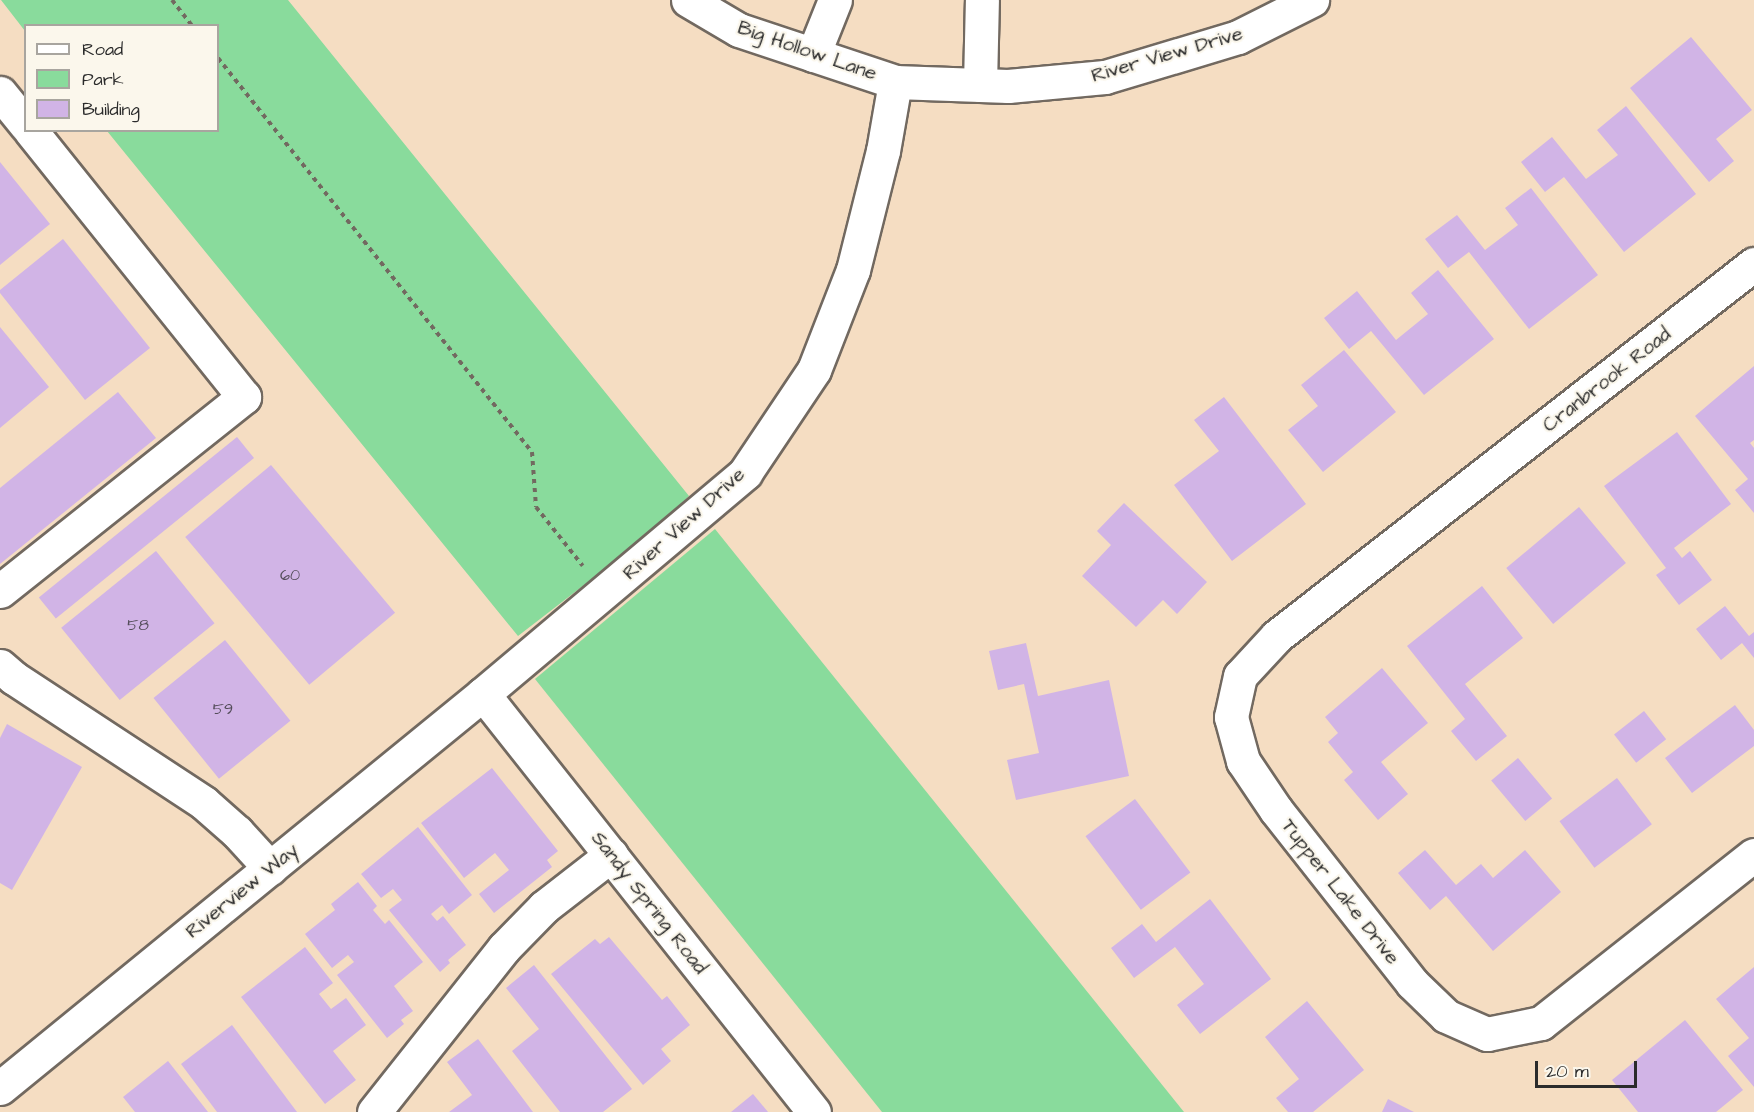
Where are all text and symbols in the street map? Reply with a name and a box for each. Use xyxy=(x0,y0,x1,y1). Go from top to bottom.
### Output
street label: Big Hollow Lane xyxy=(734,16,880,86)
street label: River View Drive xyxy=(1089,22,1245,88)
legend xyxy=(24,24,219,132)
text: Road xyxy=(82,37,123,62)
text: Park xyxy=(82,67,124,92)
text: Building xyxy=(82,97,140,122)
street label: Cranbrook Road xyxy=(1538,322,1676,438)
street label: River View Drive xyxy=(618,463,750,585)
house number: 60 xyxy=(280,565,300,585)
house number: 58 xyxy=(127,615,149,635)
house number: 59 xyxy=(213,699,233,719)
street label: Tupper Lake Drive xyxy=(1276,814,1404,970)
street label: Sandy Spring Road xyxy=(586,827,712,979)
street label: Riverview Way xyxy=(181,838,303,944)
scale bar xyxy=(1538,1049,1640,1087)
text: 20 m xyxy=(1546,1059,1589,1084)

